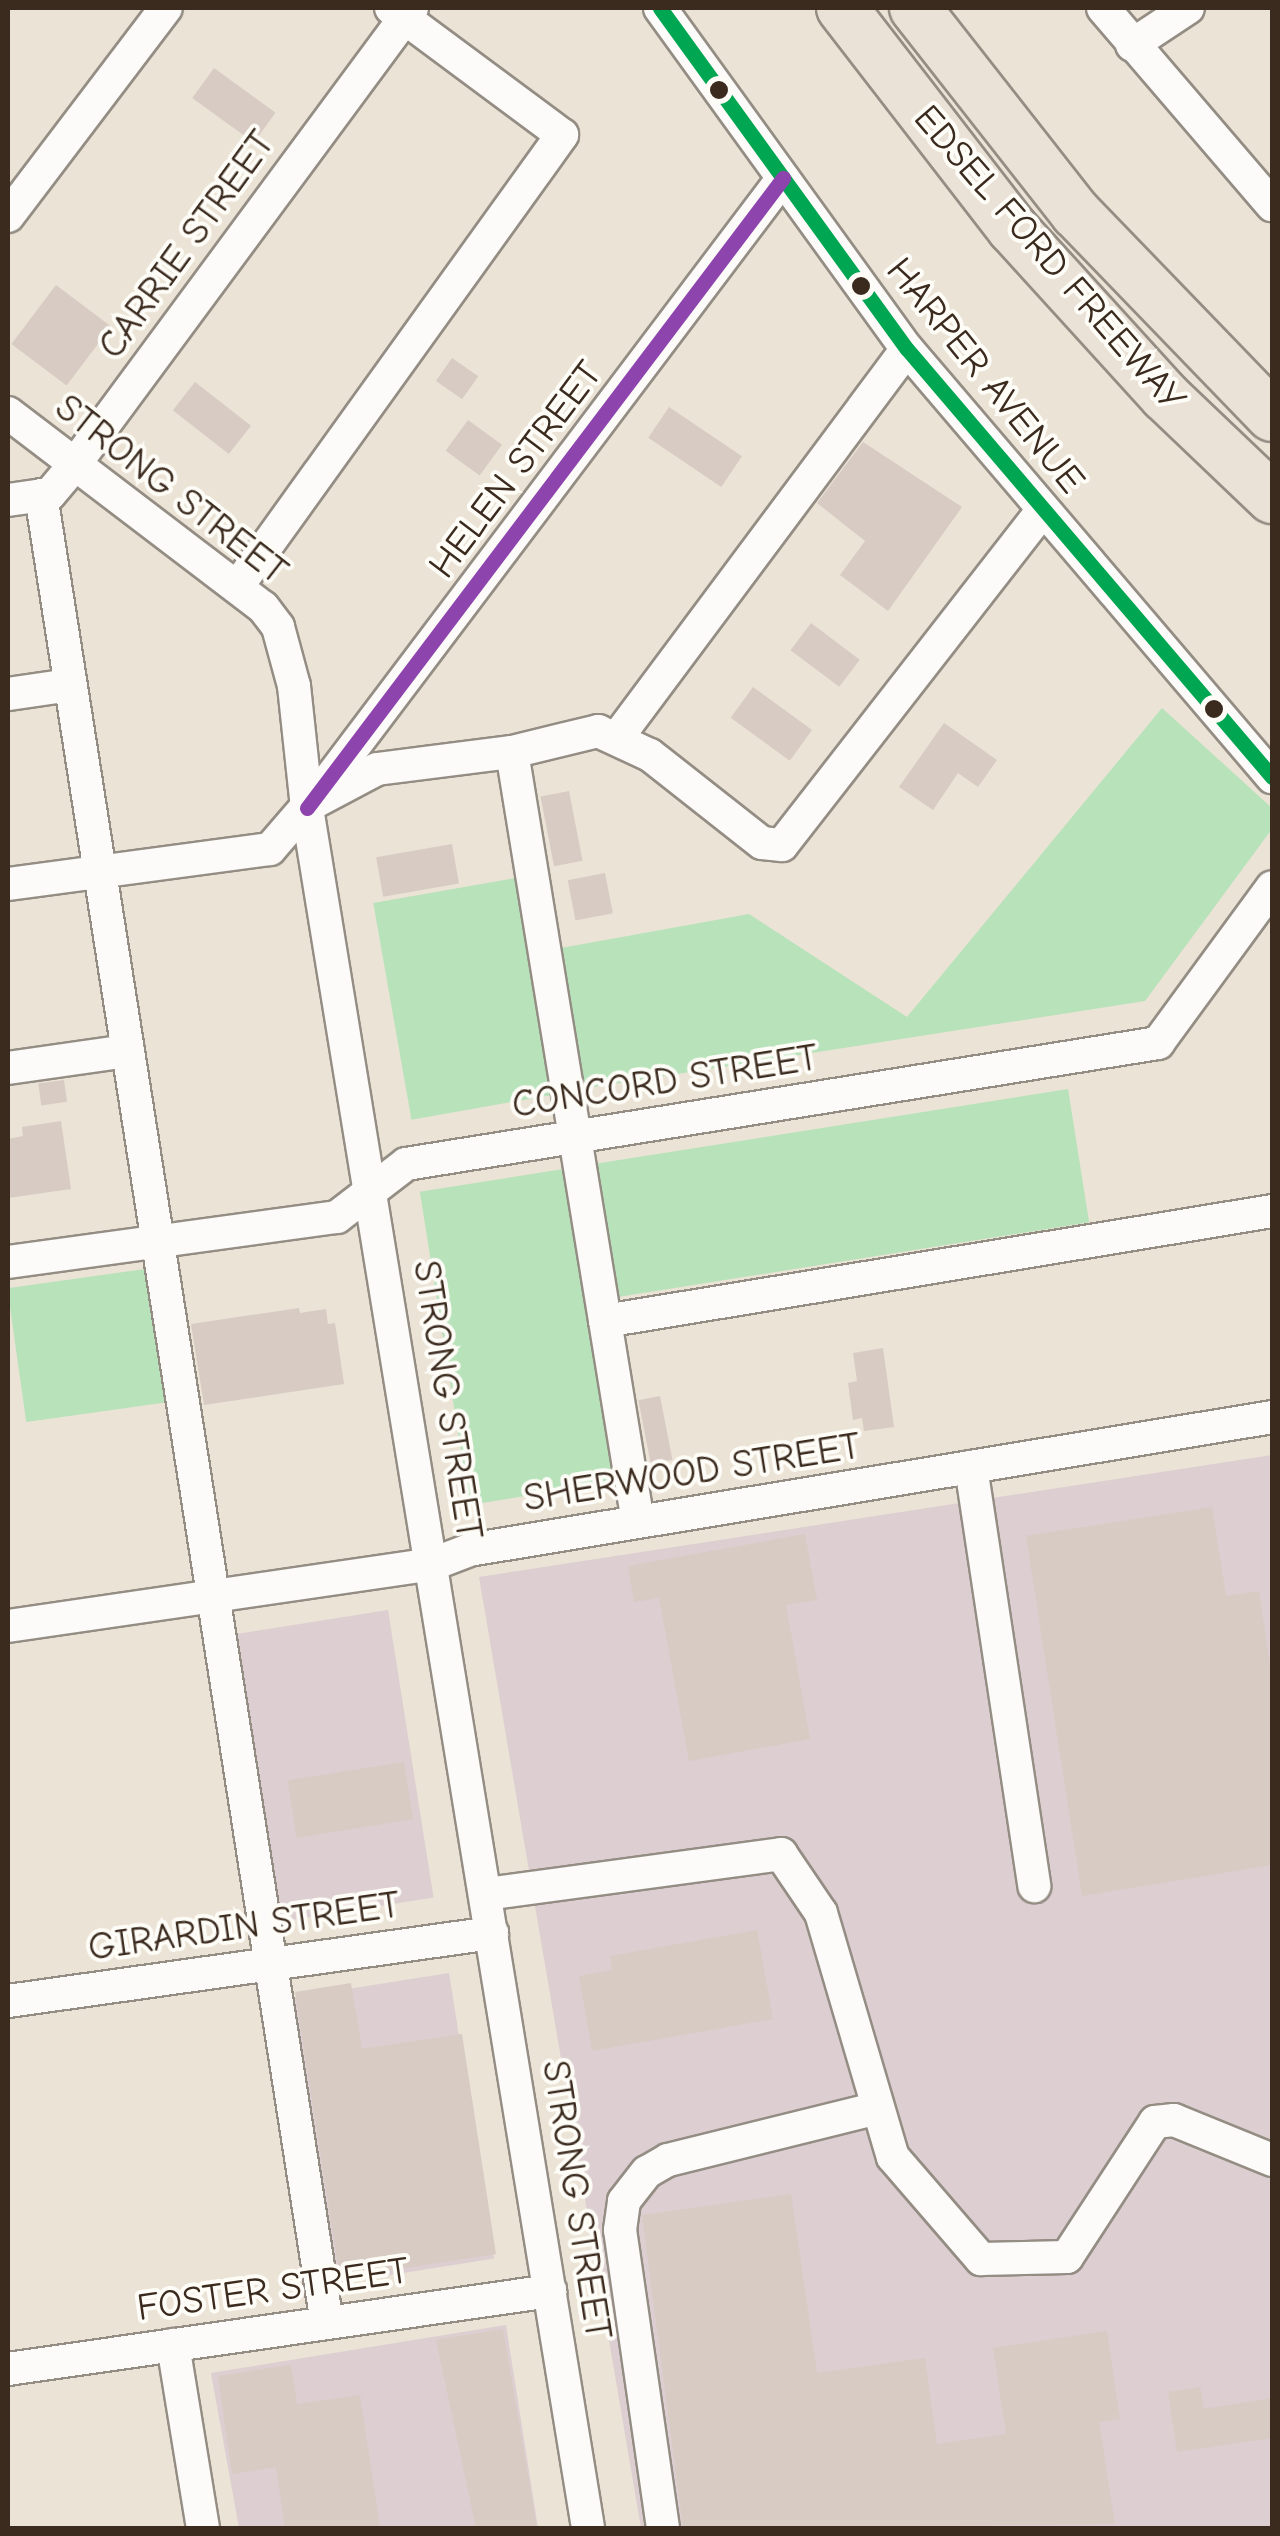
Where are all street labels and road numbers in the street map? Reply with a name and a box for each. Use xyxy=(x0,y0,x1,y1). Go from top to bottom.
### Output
street label: EDSEL FORD FREEWAY xyxy=(904,97,1194,421)
street label: CARRIE STREET xyxy=(89,122,285,368)
street label: HARPER AVENUE xyxy=(876,249,1094,503)
street label: HELEN STREET xyxy=(420,353,612,587)
street label: STRONG STREET xyxy=(46,385,296,595)
street label: CONCORD STREET xyxy=(509,1035,821,1129)
street label: STRONG STREET xyxy=(402,1257,492,1543)
street label: SHERWOOD STREET xyxy=(520,1424,864,1522)
street label: GIRARDIN STREET xyxy=(85,1883,403,1971)
street label: STRONG STREET xyxy=(531,2057,621,2343)
street label: FOSTER STREET xyxy=(134,2248,412,2332)

